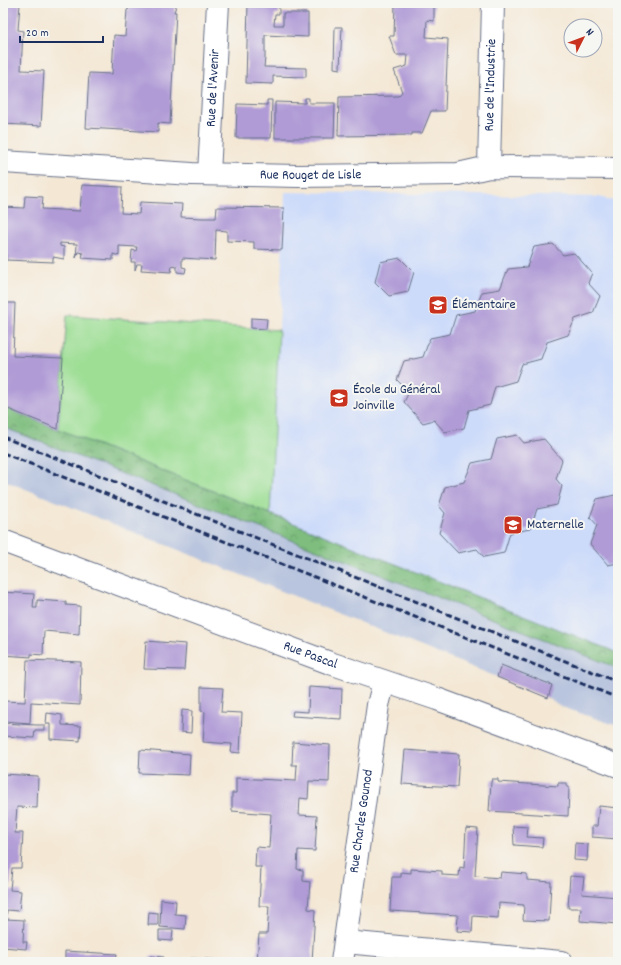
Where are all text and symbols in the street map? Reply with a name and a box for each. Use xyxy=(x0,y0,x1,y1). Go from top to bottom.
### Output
scale bar xyxy=(20,18,103,44)
north arrow xyxy=(563,18,603,58)
text: 20 m xyxy=(26,25,49,42)
text: N xyxy=(581,25,597,40)
street label: Rue de l'Industrie xyxy=(480,38,502,132)
street label: Rue de l'Avenir xyxy=(201,48,226,128)
street label: Rue Rouget de Lisle xyxy=(260,165,362,186)
school or university icon: Élémentaire xyxy=(427,294,449,316)
place label: Élémentaire xyxy=(452,295,516,315)
place label: École du Général Joinville xyxy=(353,380,441,416)
school or university icon: École du Général Joinville xyxy=(328,387,350,409)
school or university icon: Maternelle xyxy=(502,514,524,536)
place label: Maternelle xyxy=(527,515,584,535)
street label: Rue Pascal xyxy=(280,636,341,675)
street label: Rue Charles Gounod xyxy=(345,768,379,875)

